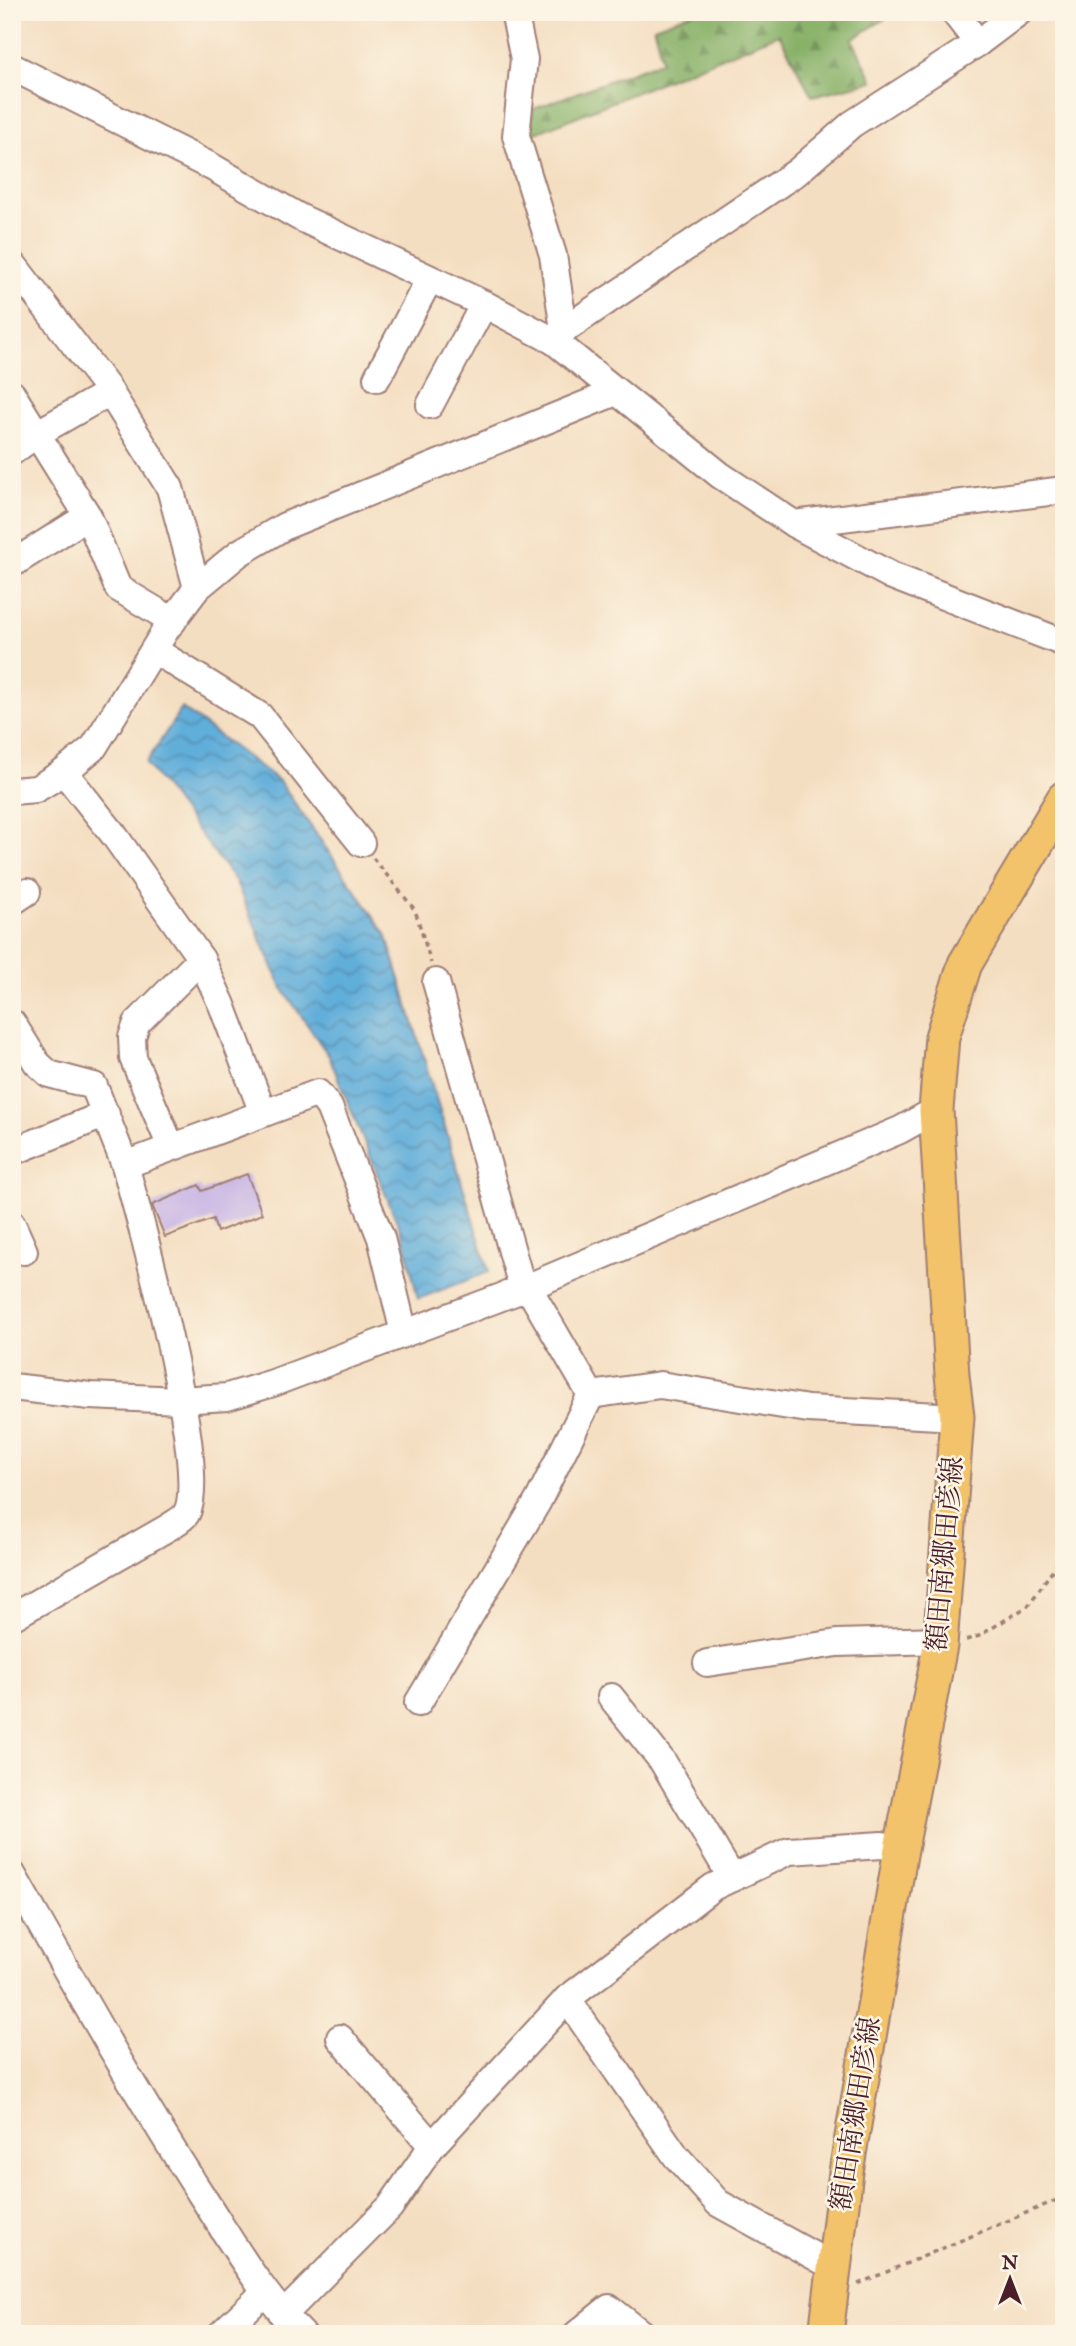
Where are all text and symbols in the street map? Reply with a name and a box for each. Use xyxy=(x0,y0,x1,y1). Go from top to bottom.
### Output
street label: 額田南郷田彦線 xyxy=(920,1455,972,1653)
street label: 額田南郷田彦線 xyxy=(824,2014,890,2214)
north arrow xyxy=(974,2244,1044,2314)
text: N xyxy=(1001,2252,1019,2276)

